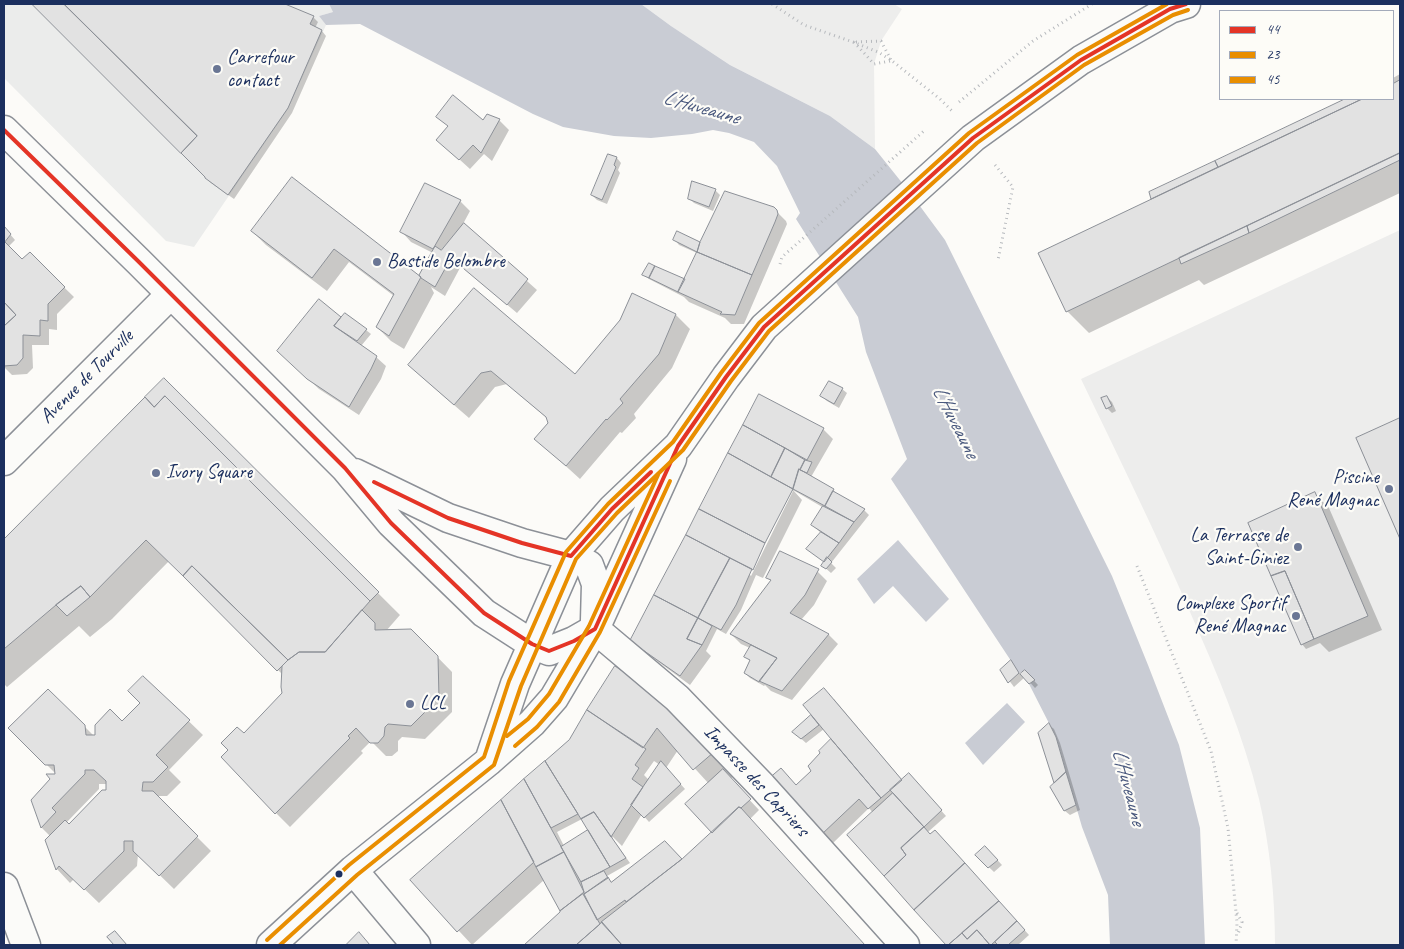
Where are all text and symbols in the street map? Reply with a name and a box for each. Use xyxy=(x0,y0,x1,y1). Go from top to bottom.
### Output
legend xyxy=(1219,10,1394,100)
text: 44 xyxy=(1266,20,1280,39)
text: 23 xyxy=(1266,45,1280,64)
place label: Carrefour contact xyxy=(227,46,294,93)
marker: Carrefour contact xyxy=(211,63,223,75)
text: 45 xyxy=(1266,70,1280,89)
water label: L'Huveaune xyxy=(660,85,742,131)
place label: Bastide Belombre xyxy=(387,250,505,274)
marker: Bastide Belombre xyxy=(371,256,383,268)
street label: Avenue de Tourville xyxy=(35,325,139,429)
water label: L'Huveaune xyxy=(926,382,984,462)
place label: Ivory Square xyxy=(166,461,252,485)
place label: Piscine René Magnac xyxy=(1287,466,1379,513)
marker: Ivory Square xyxy=(150,467,162,479)
marker: Piscine René Magnac xyxy=(1383,483,1395,495)
place label: La Terrasse de Saint-Giniez xyxy=(1190,524,1288,571)
marker: La Terrasse de Saint-Giniez xyxy=(1292,541,1304,553)
place label: Complexe Sportif René Magnac xyxy=(1175,592,1286,639)
marker: Complexe Sportif René Magnac xyxy=(1290,610,1302,622)
place label: LCL xyxy=(420,692,446,716)
marker: LCL xyxy=(404,698,416,710)
street label: Impasse des Capriers xyxy=(698,720,814,842)
water label: L'Huveaune xyxy=(1106,746,1150,828)
unlabelled marker xyxy=(334,869,344,879)

